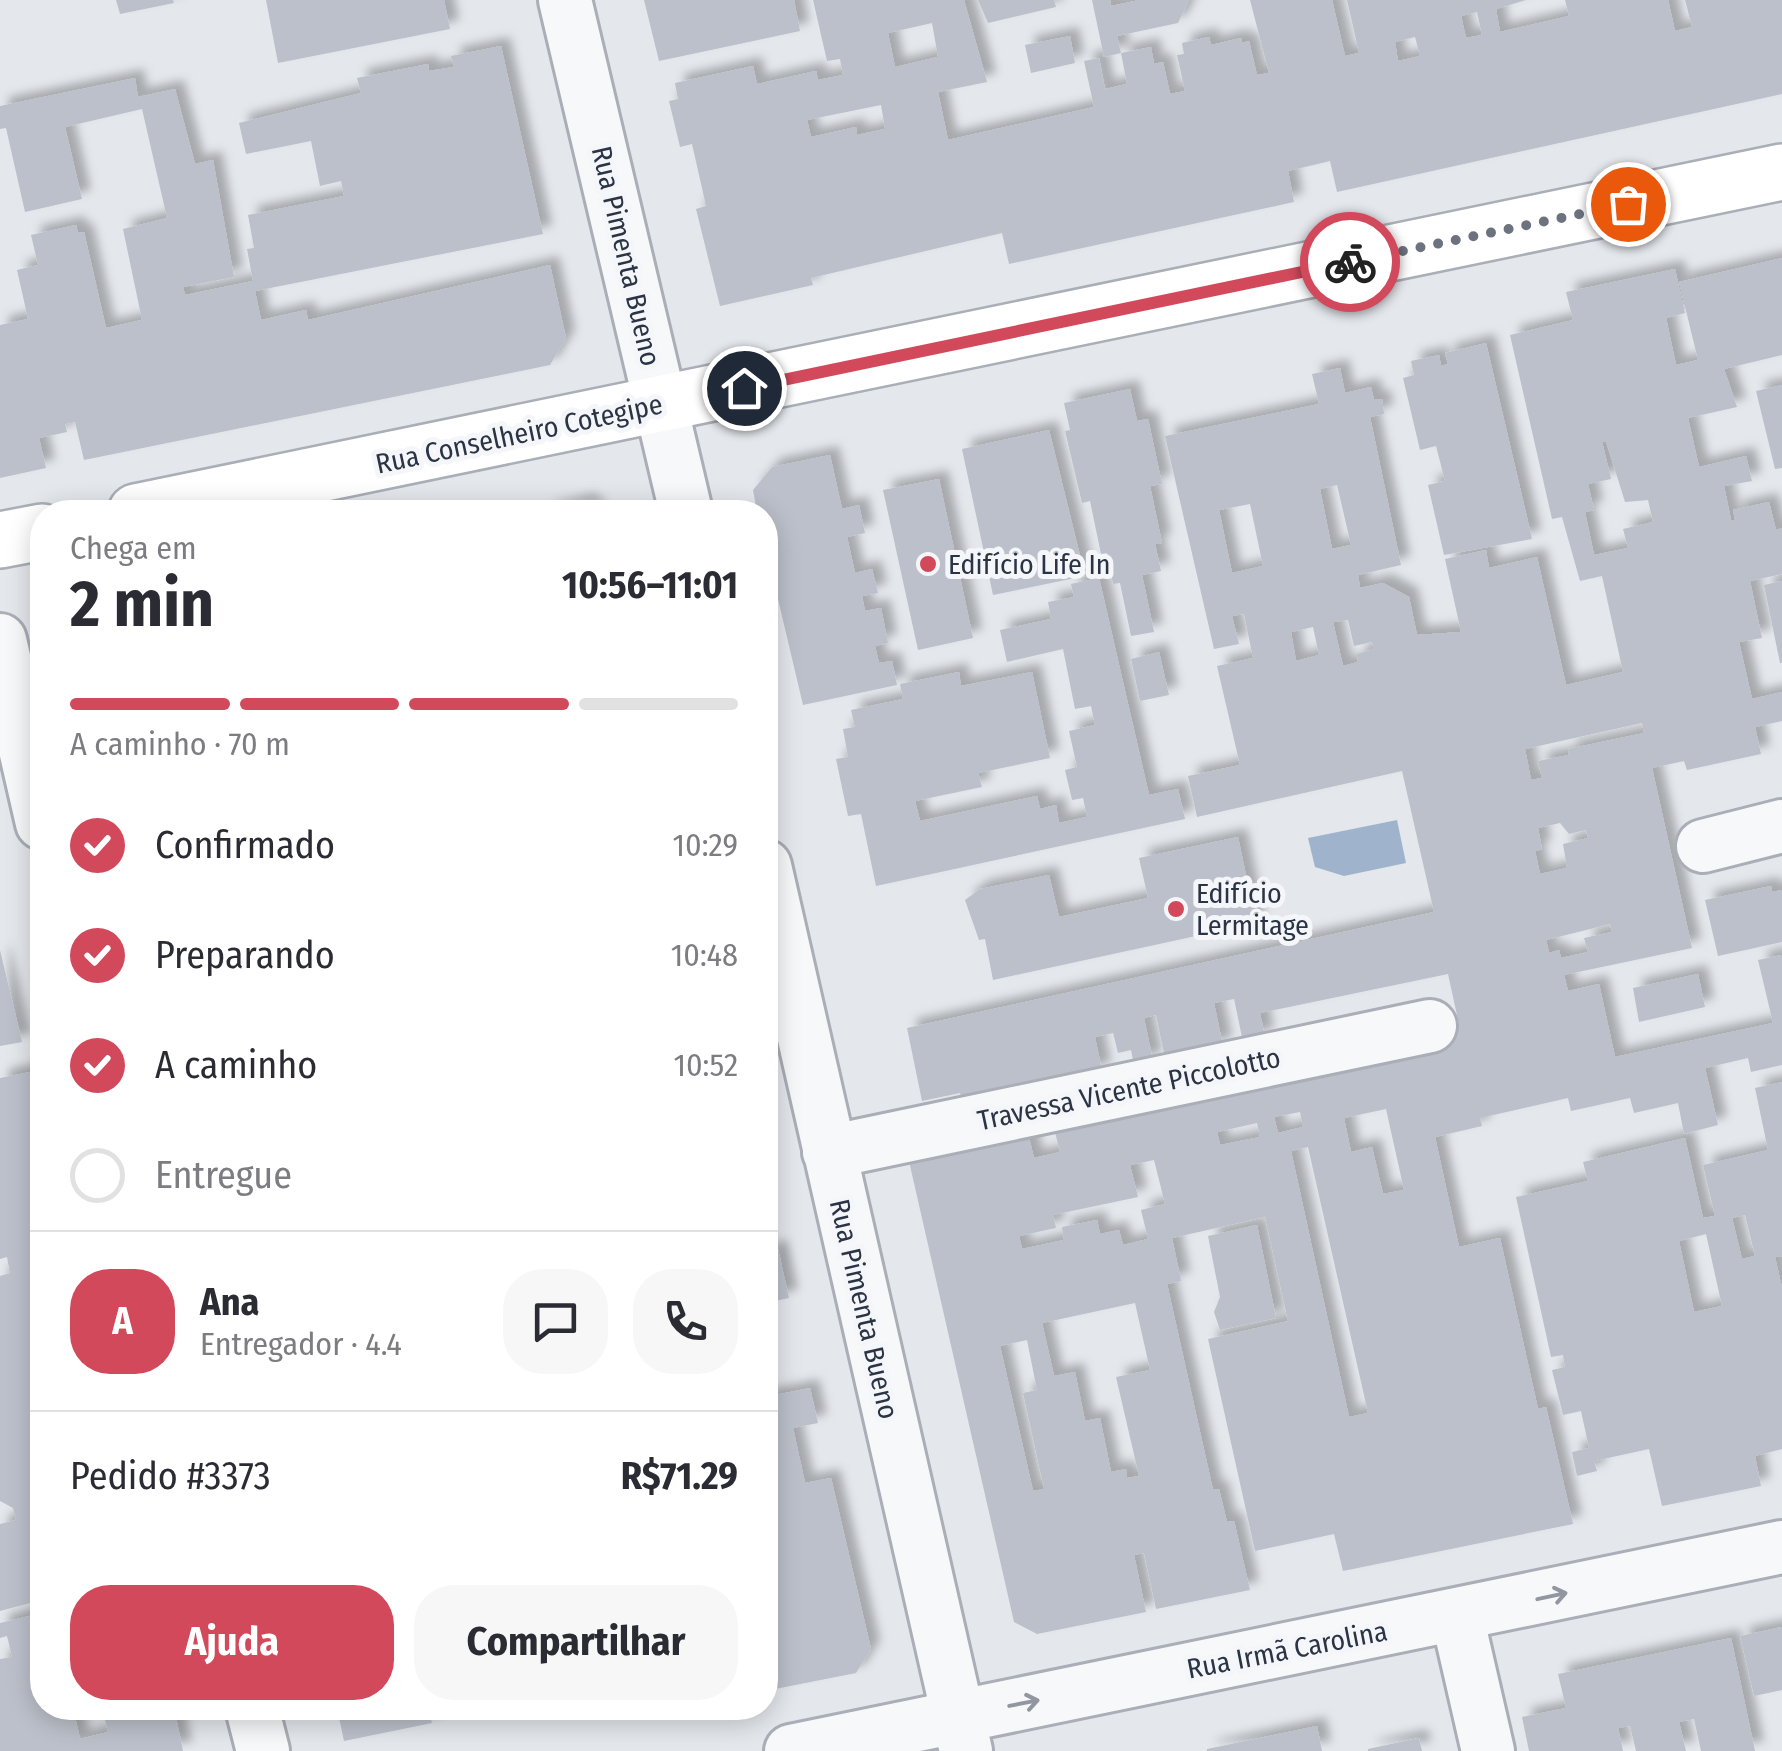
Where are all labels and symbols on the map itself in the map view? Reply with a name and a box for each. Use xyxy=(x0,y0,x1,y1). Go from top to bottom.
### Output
street label: Rua Pimenta Bueno xyxy=(585,143,667,369)
pin xyxy=(1586,162,1671,247)
courier xyxy=(1300,212,1400,312)
pin xyxy=(702,346,787,431)
street label: Rua Conselheiro Cotegipe xyxy=(373,387,665,481)
place label: Edifício Life In xyxy=(948,548,1111,581)
marker: Edifício Life In xyxy=(917,553,939,575)
place label: Edifício Lermitage xyxy=(1196,877,1309,942)
marker: Edifício Lermitage xyxy=(1165,898,1187,920)
street label: Travessa Vicente Piccolotto xyxy=(975,1041,1283,1137)
street label: Rua Pimenta Bueno xyxy=(823,1196,905,1422)
one-way arrow xyxy=(1535,1585,1567,1604)
street label: Rua Irmã Carolina xyxy=(1184,1614,1390,1686)
one-way arrow xyxy=(1007,1692,1039,1711)

